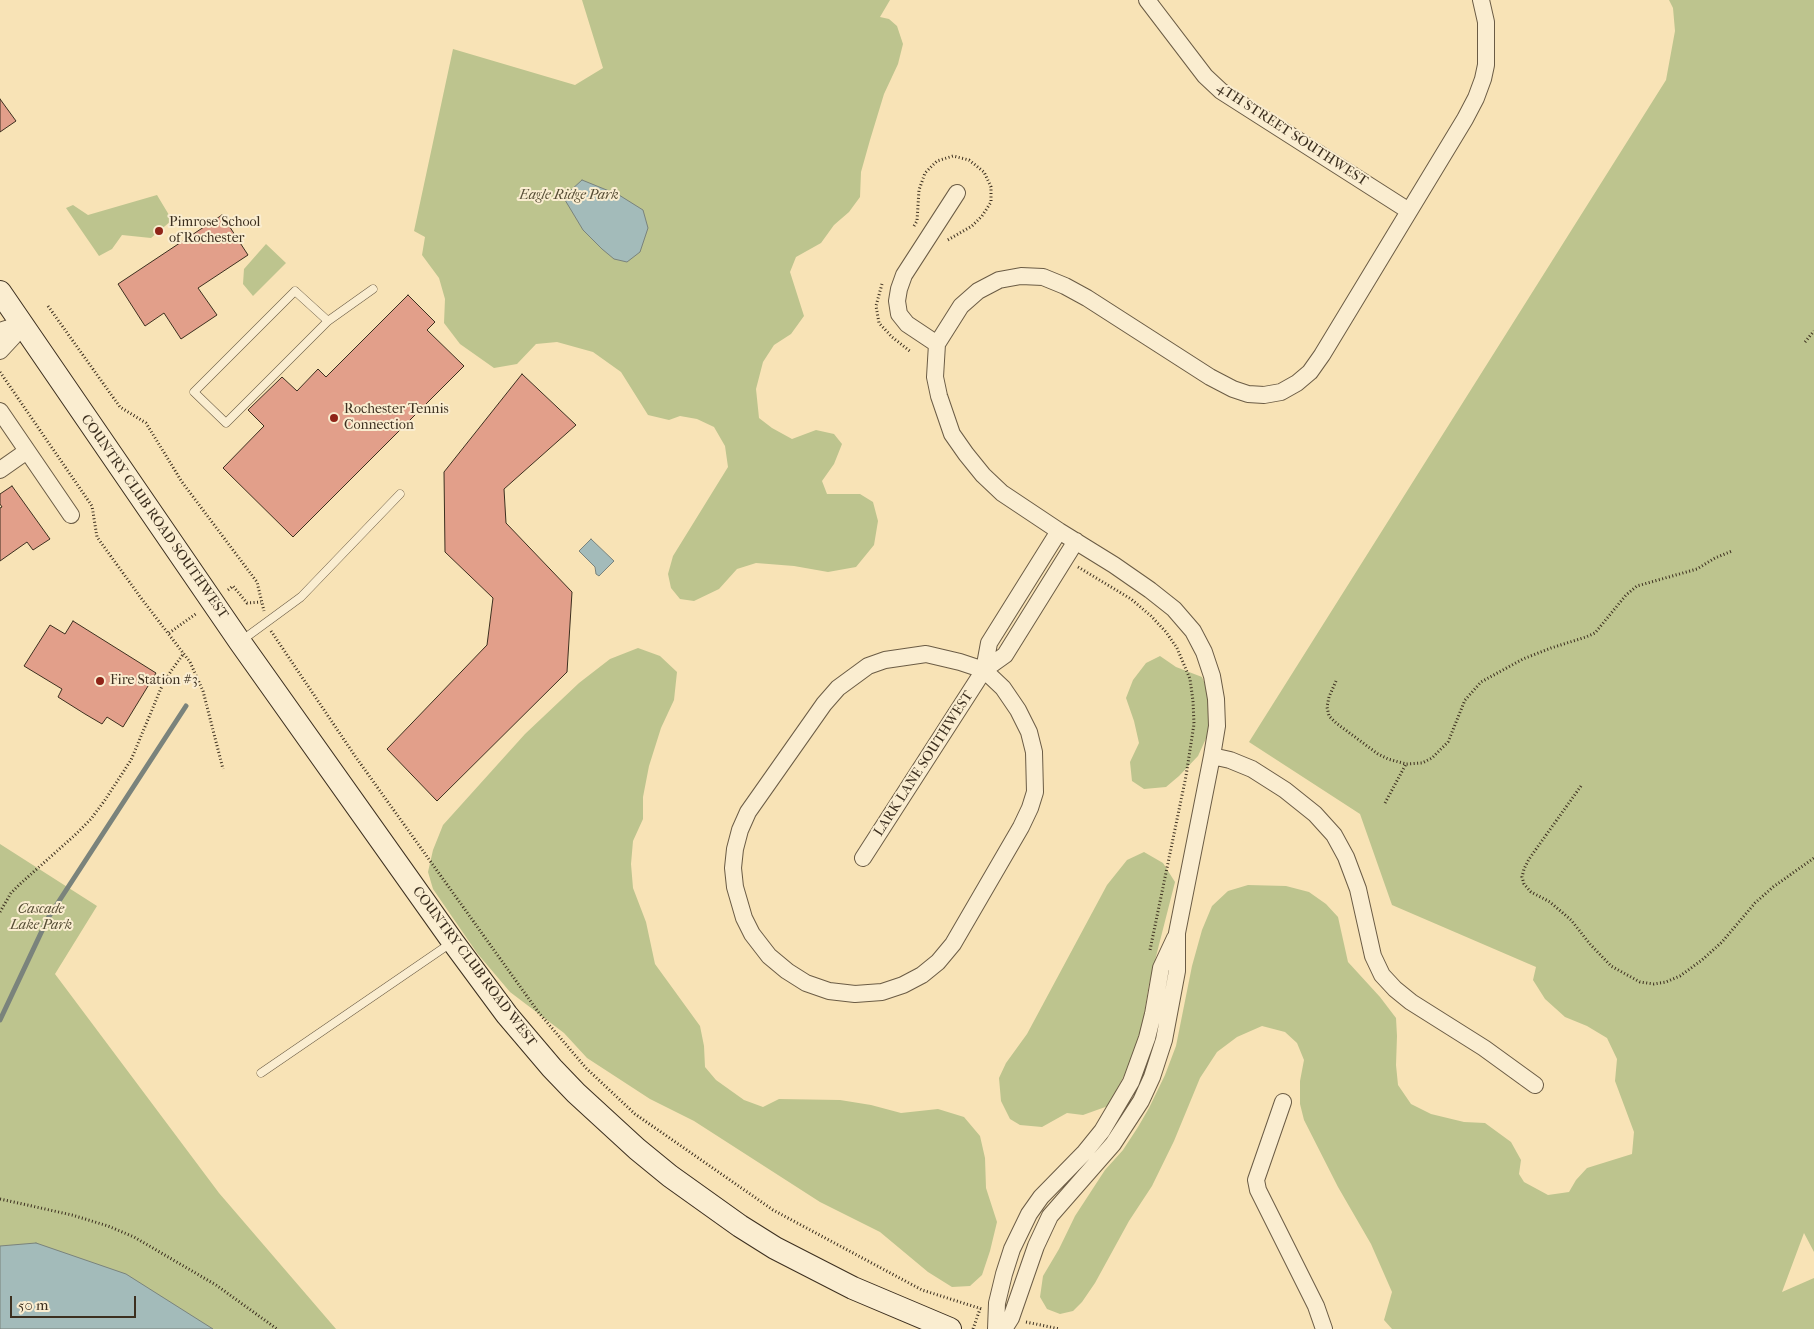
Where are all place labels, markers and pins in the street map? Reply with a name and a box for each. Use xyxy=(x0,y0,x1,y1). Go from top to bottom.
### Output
place label: Pimrose School of Rochester xyxy=(169,215,260,248)
marker: Pimrose School of Rochester xyxy=(153,225,165,237)
place label: Rochester Tennis Connection xyxy=(344,402,449,434)
marker: Rochester Tennis Connection xyxy=(328,412,340,424)
place label: Fire Station #3 xyxy=(110,673,198,689)
marker: Fire Station #3 xyxy=(94,675,106,687)

